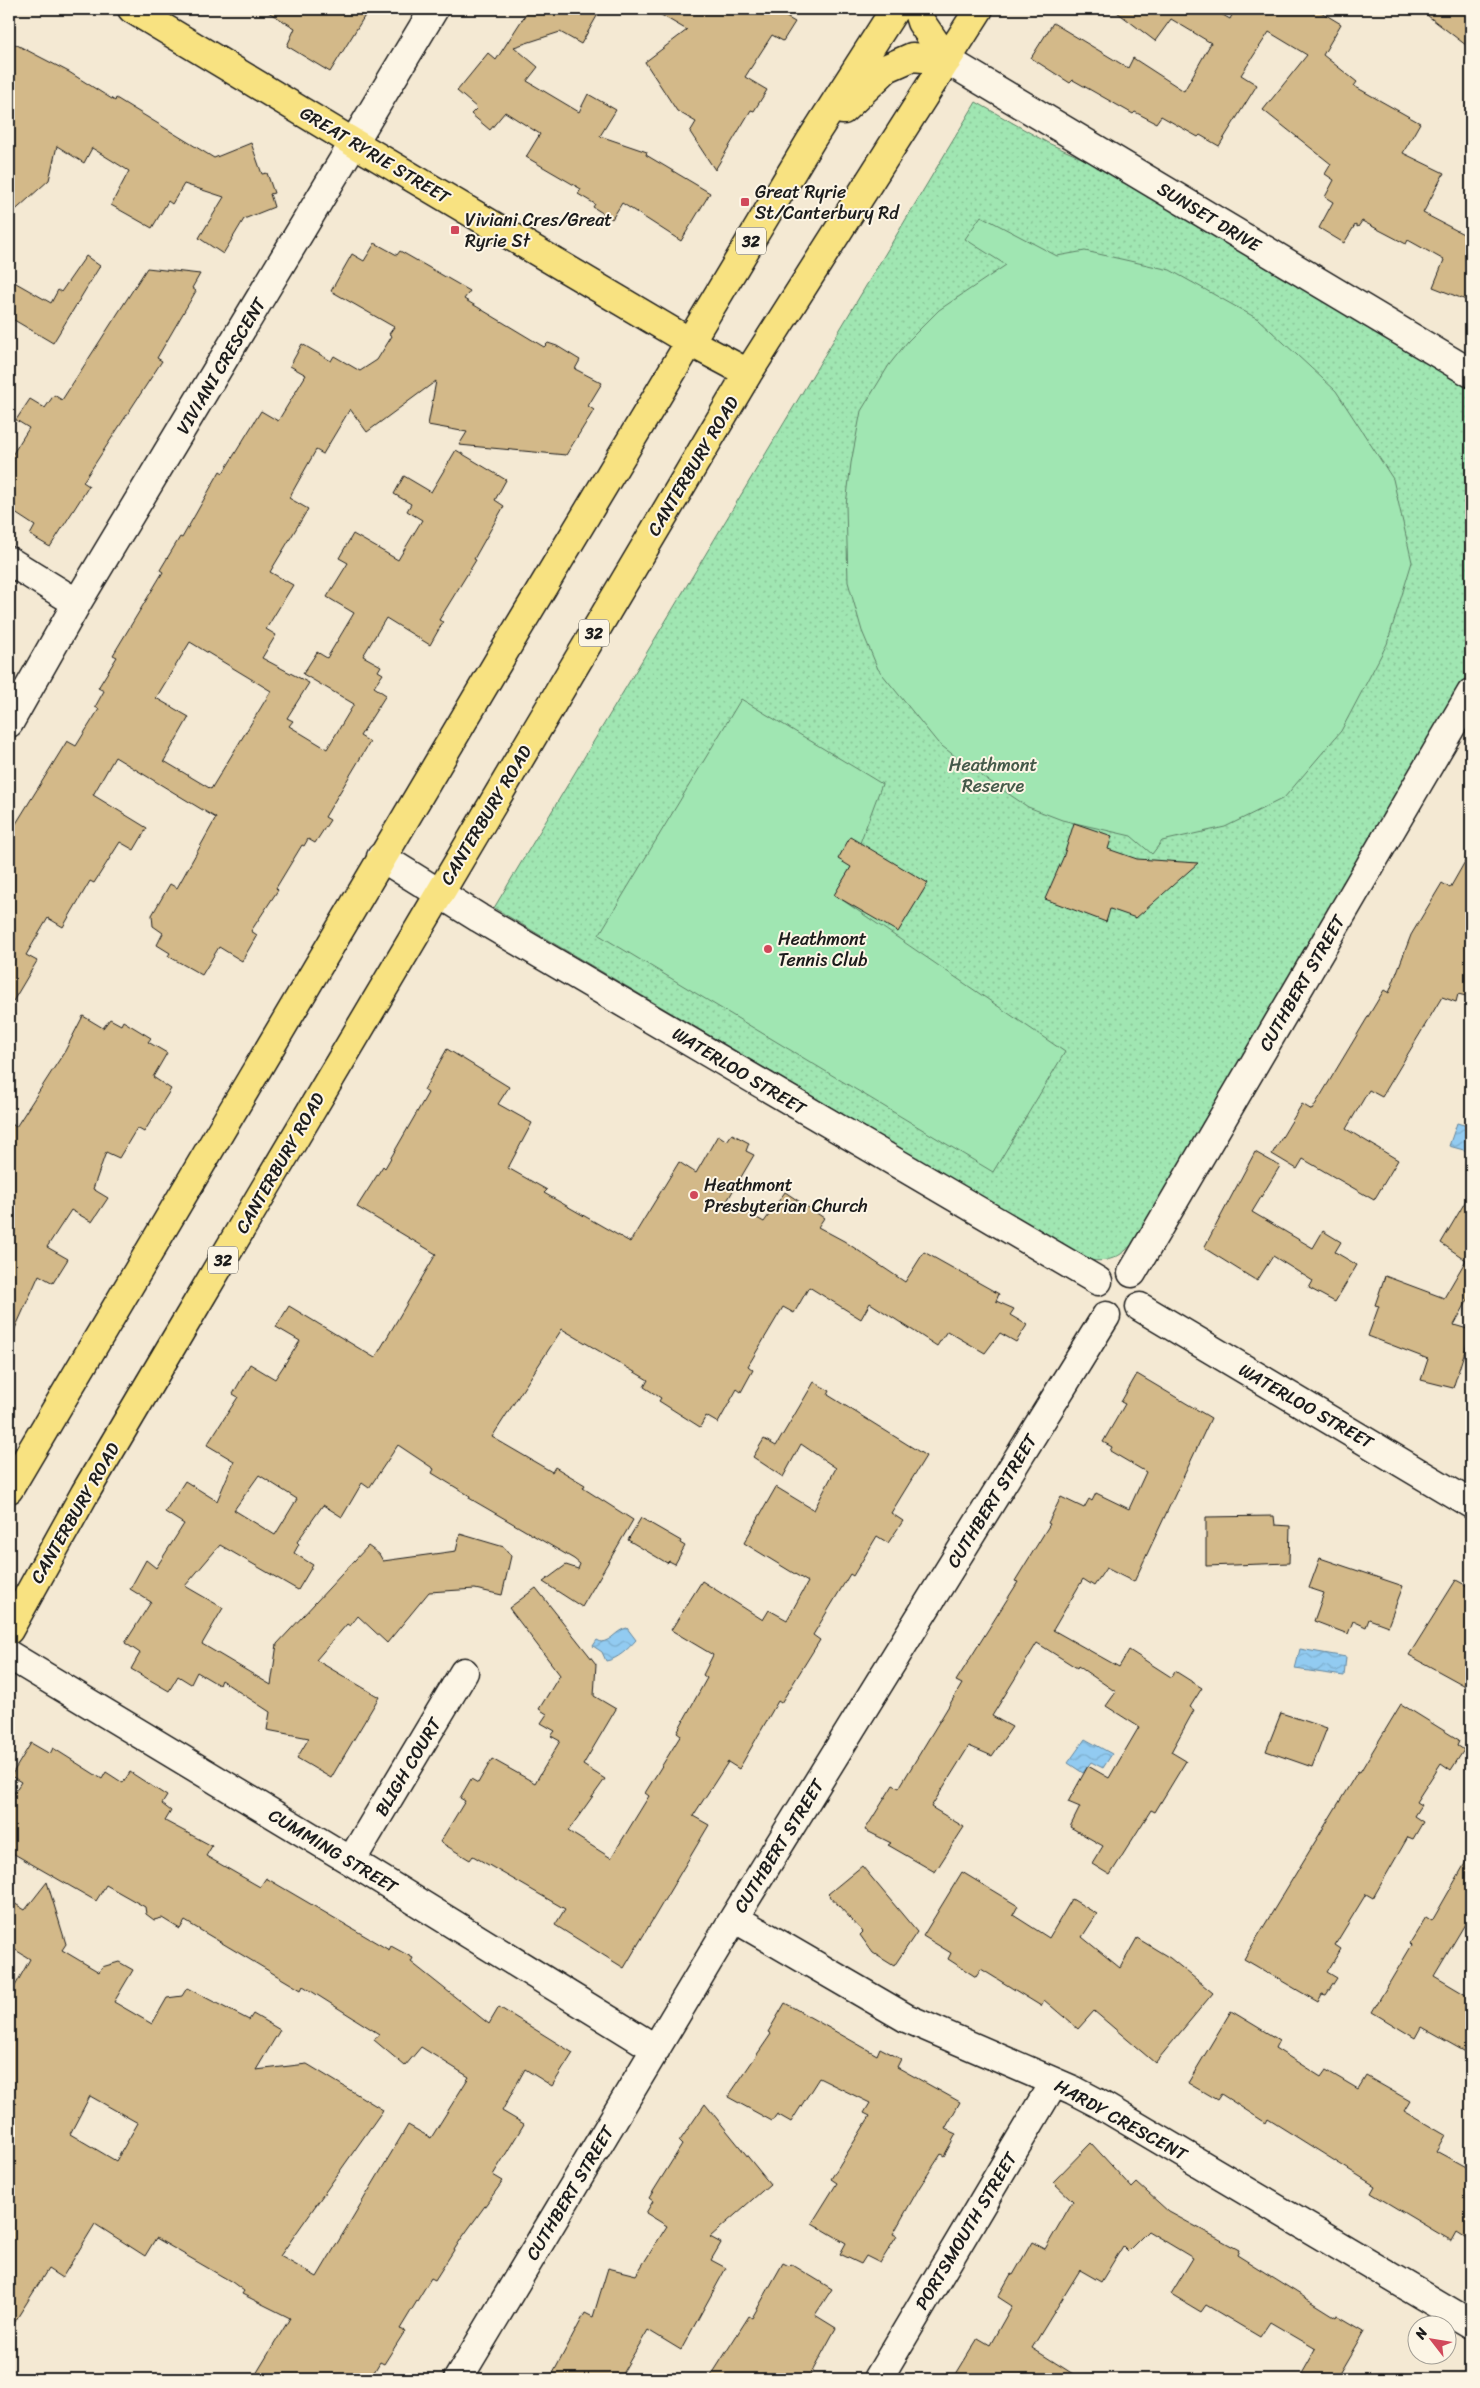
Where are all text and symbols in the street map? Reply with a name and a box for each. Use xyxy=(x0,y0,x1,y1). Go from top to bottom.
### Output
street label: GREAT RYRIE STREET xyxy=(294,97,457,213)
street label: SUNSET DRIVE xyxy=(1151,173,1268,261)
place label: Great Ryrie St/Canterbury Rd xyxy=(755,176,900,229)
marker: Great Ryrie St/Canterbury Rd xyxy=(739,196,751,208)
place label: Viviani Cres/Great Ryrie St xyxy=(465,204,612,257)
marker: Viviani Cres/Great Ryrie St xyxy=(449,224,461,236)
road number: 32 xyxy=(736,228,766,255)
street label: VIVIANI CRESCENT xyxy=(167,291,275,441)
street label: CANTERBURY ROAD xyxy=(638,389,748,542)
road number: 32 xyxy=(579,620,609,646)
street label: CANTERBURY ROAD xyxy=(431,738,541,891)
park label: Heathmont Reserve xyxy=(949,749,1037,802)
street label: CUTHBERT STREET xyxy=(1250,908,1355,1057)
place label: Heathmont Tennis Club xyxy=(778,923,868,976)
marker: Heathmont Tennis Club xyxy=(762,943,774,955)
street label: WATERLOO STREET xyxy=(666,1018,813,1124)
street label: CANTERBURY ROAD xyxy=(226,1086,334,1240)
place label: Heathmont Presbyterian Church xyxy=(704,1169,868,1222)
marker: Heathmont Presbyterian Church xyxy=(688,1189,700,1201)
road number: 32 xyxy=(208,1246,238,1274)
street label: WATERLOO STREET xyxy=(1232,1354,1381,1458)
street label: CUTHBERT STREET xyxy=(938,1427,1047,1574)
street label: CANTERBURY ROAD xyxy=(21,1436,129,1590)
street label: BLIGH COURT xyxy=(366,1711,451,1823)
street label: CUTHBERT STREET xyxy=(725,1772,834,1919)
street label: CUMMING STREET xyxy=(262,1800,405,1903)
street label: HARDY CRESCENT xyxy=(1048,2070,1194,2170)
street label: CUTHBERT STREET xyxy=(517,2118,624,2267)
street label: PORTSMOUTH STREET xyxy=(906,2145,1027,2316)
north arrow xyxy=(1408,2316,1458,2366)
text: N xyxy=(1408,2323,1435,2345)

